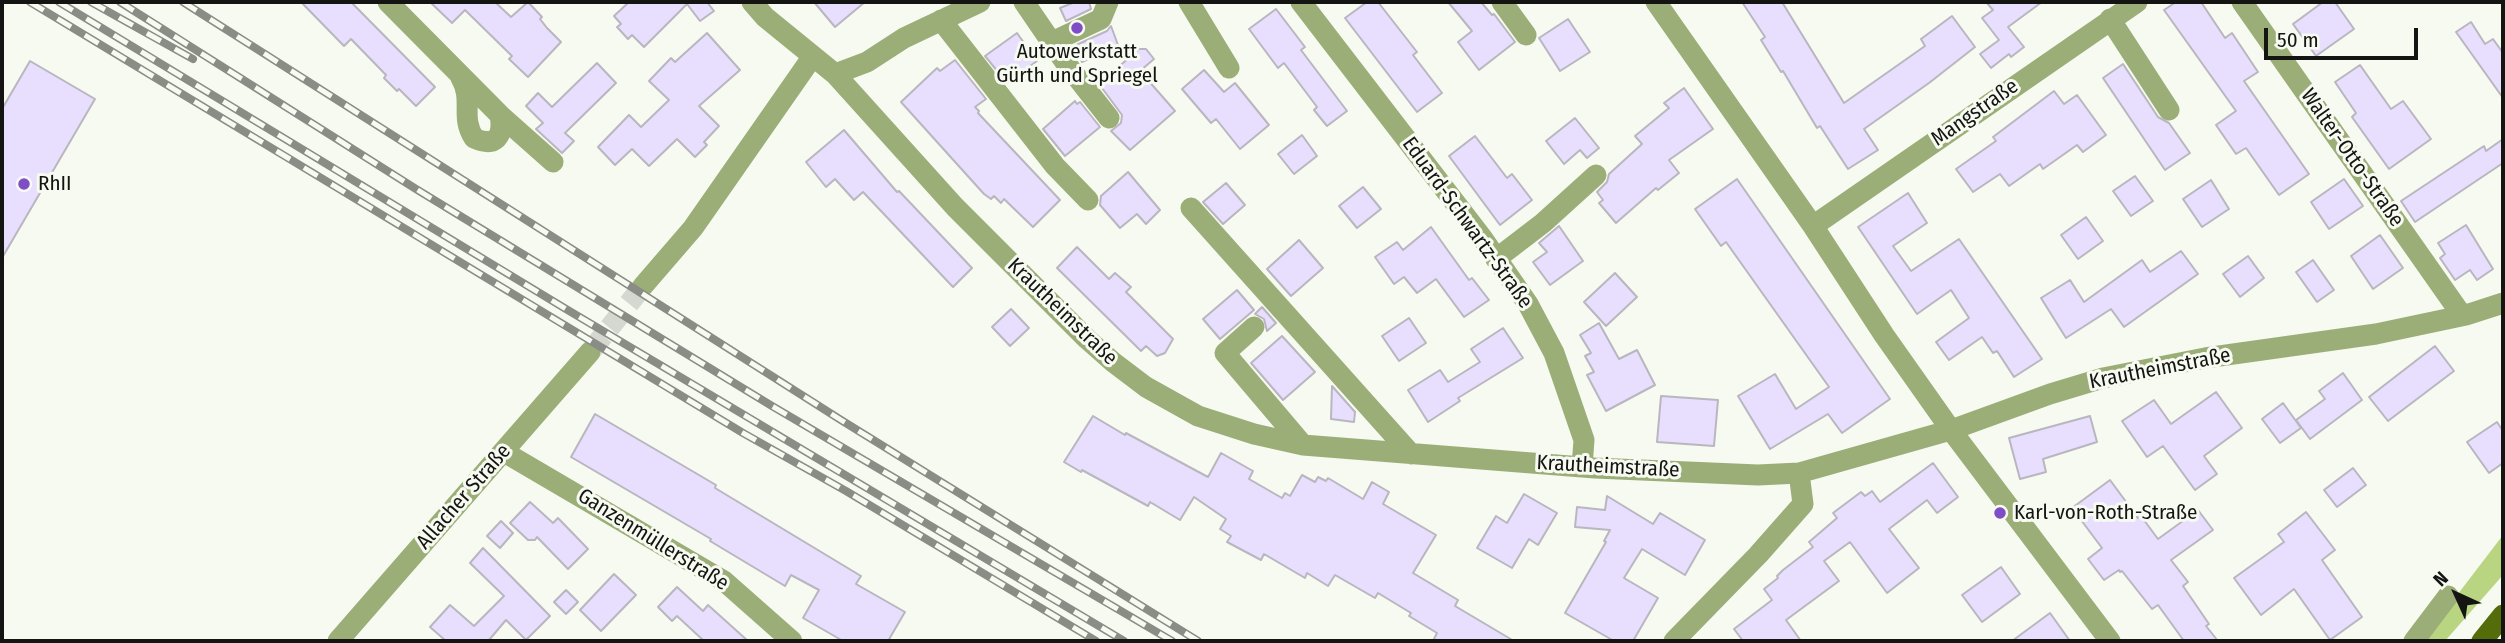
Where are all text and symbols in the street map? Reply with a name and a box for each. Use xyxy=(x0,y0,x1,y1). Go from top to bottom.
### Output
scale bar xyxy=(2267,14,2421,58)
marker: Autowerkstatt Gürth und Spriegel xyxy=(1069,20,1085,36)
text: 50 m xyxy=(2277,27,2319,53)
place label: Autowerkstatt Gürth und Spriegel xyxy=(996,39,1158,89)
street label: Mangstraße xyxy=(1927,74,2023,152)
street label: Walter-Otto-Straße xyxy=(2295,84,2409,232)
street label: Eduard-Schwartz-Straße xyxy=(1396,132,1538,314)
place label: RhII xyxy=(38,171,72,197)
marker: RhII xyxy=(16,176,32,192)
street label: Krautheimstraße xyxy=(1002,253,1122,371)
street label: Krautheimstraße xyxy=(2087,343,2233,395)
street label: Allacher Straße xyxy=(412,439,516,555)
street label: Krautheimstraße xyxy=(1536,451,1680,483)
street label: Ganzenmüllerstraße xyxy=(573,483,733,597)
place label: Karl-von-Roth-Straße xyxy=(2014,500,2197,526)
marker: Karl-von-Roth-Straße xyxy=(1992,505,2008,521)
north arrow xyxy=(2421,559,2491,629)
text: N xyxy=(2429,567,2453,591)

